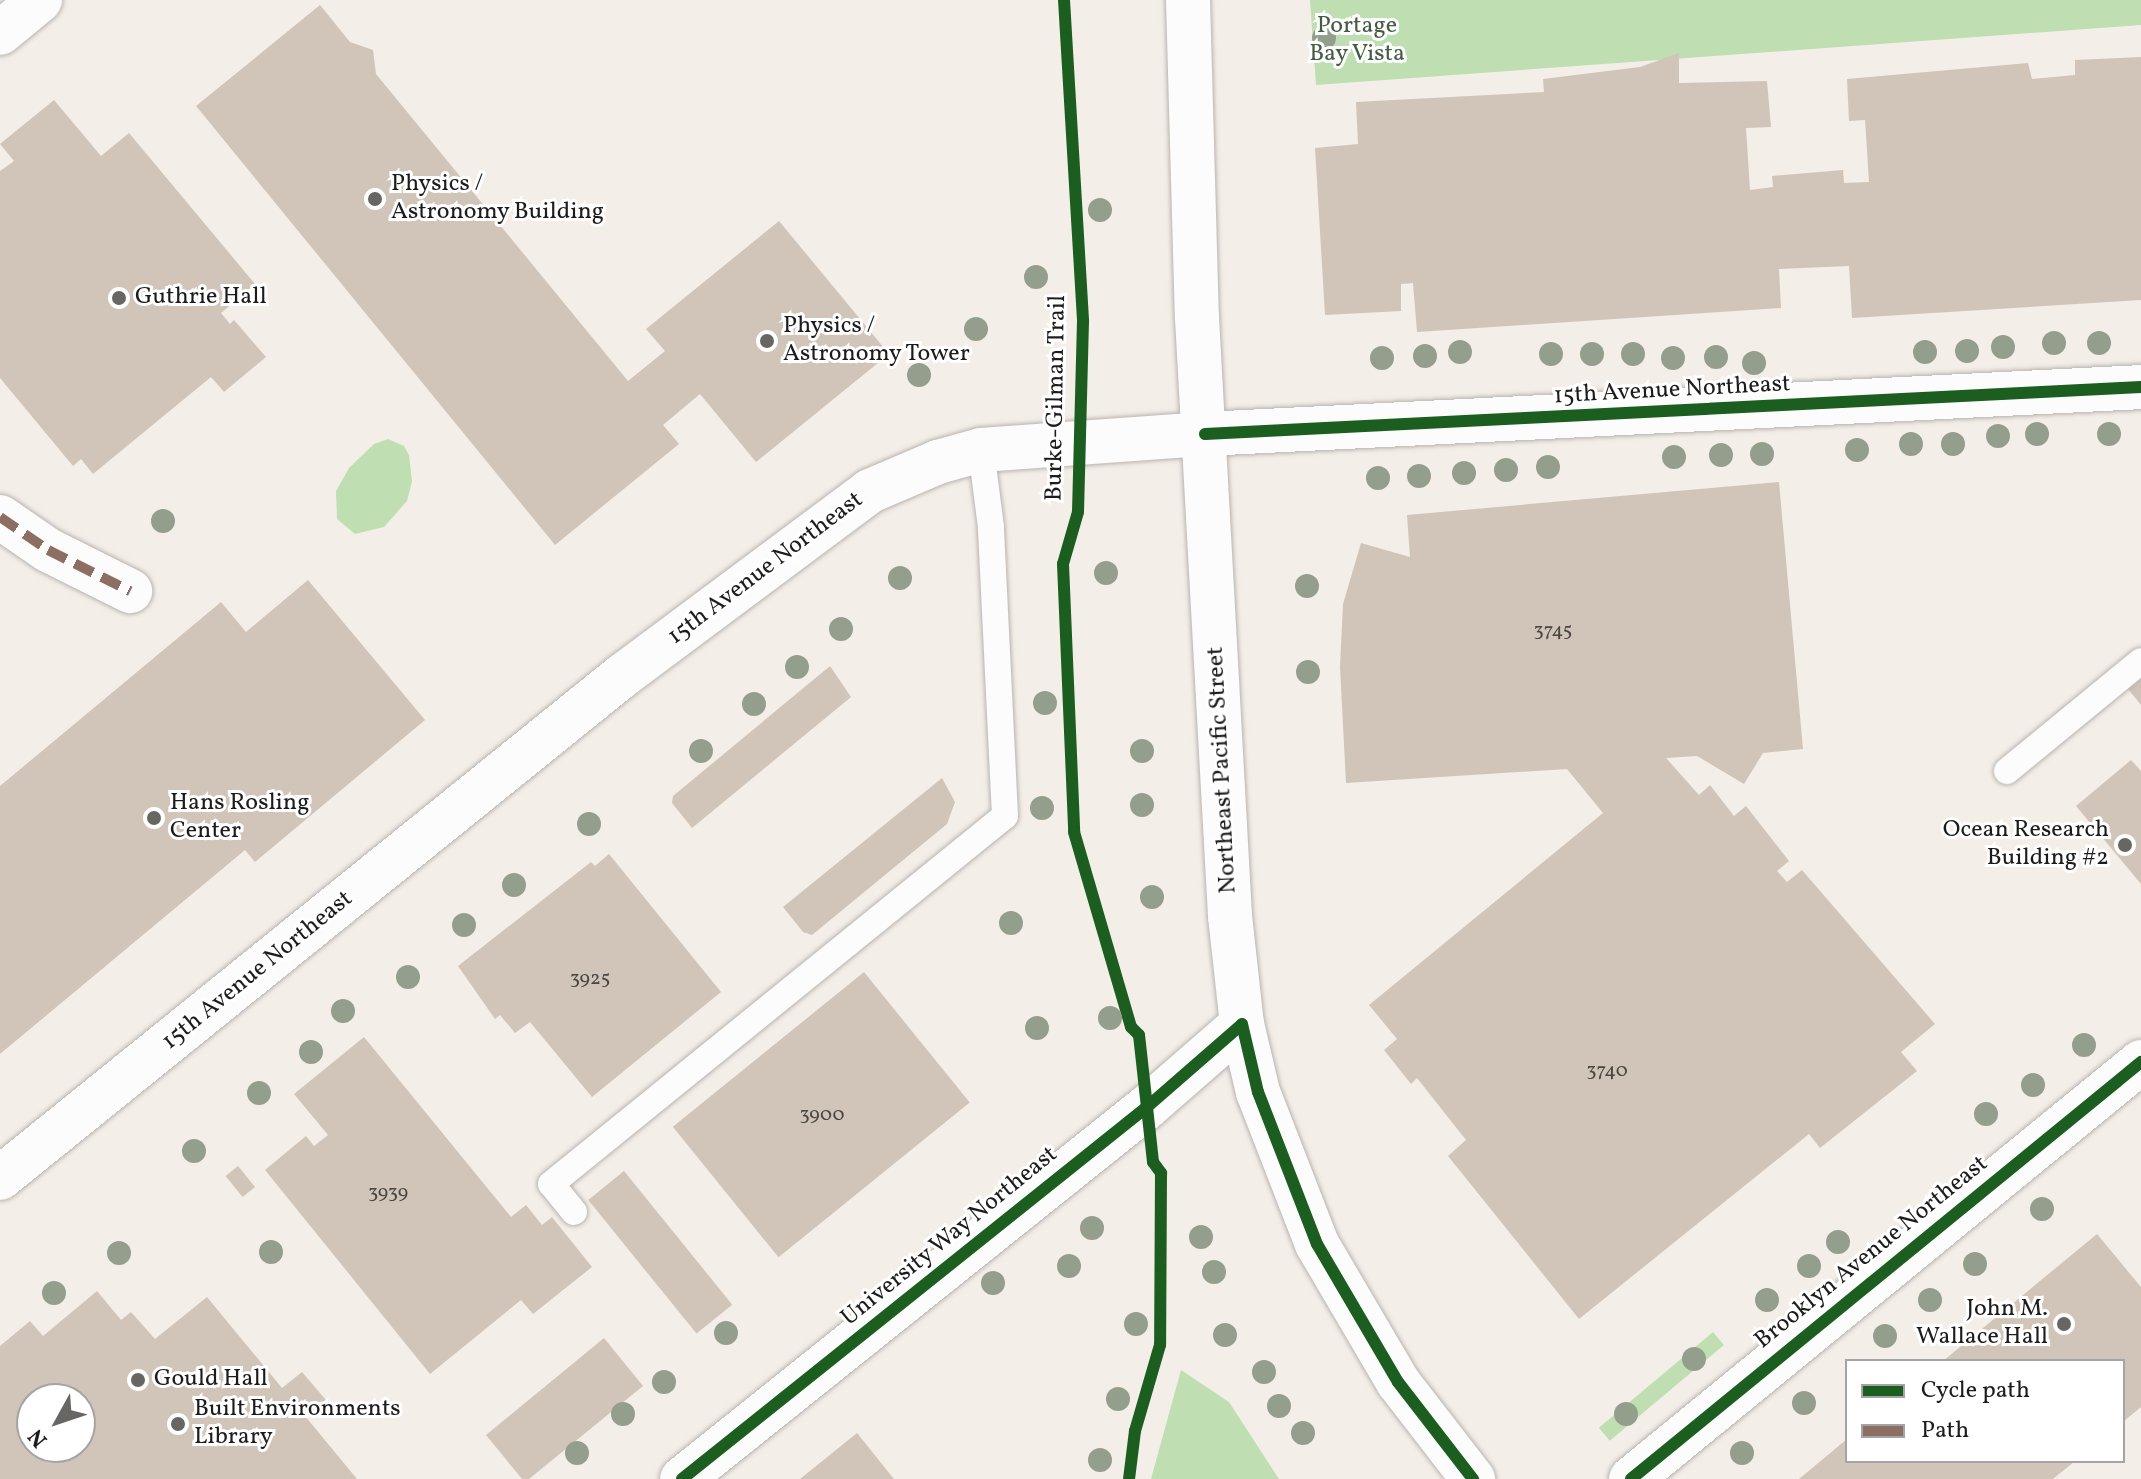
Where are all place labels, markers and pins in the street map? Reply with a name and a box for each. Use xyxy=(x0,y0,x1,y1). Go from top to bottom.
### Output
place label: Physics / Astronomy Building xyxy=(391,171,605,227)
marker: Physics / Astronomy Building xyxy=(366,190,384,208)
place label: Guthrie Hall xyxy=(135,284,267,312)
marker: Guthrie Hall xyxy=(110,289,128,307)
place label: Physics / Astronomy Tower xyxy=(783,313,971,369)
marker: Physics / Astronomy Tower xyxy=(758,332,776,350)
place label: Hans Rosling Center xyxy=(170,790,309,846)
marker: Hans Rosling Center xyxy=(145,809,163,827)
place label: Ocean Research Building #2 xyxy=(1943,817,2109,873)
marker: Ocean Research Building #2 xyxy=(2116,836,2134,854)
place label: John M. Wallace Hall xyxy=(1916,1296,2048,1352)
marker: John M. Wallace Hall xyxy=(2055,1315,2073,1333)
place label: Gould Hall xyxy=(154,1366,268,1394)
marker: Gould Hall xyxy=(129,1371,147,1389)
place label: Built Environments Library xyxy=(194,1396,401,1452)
marker: Built Environments Library xyxy=(169,1415,187,1433)

